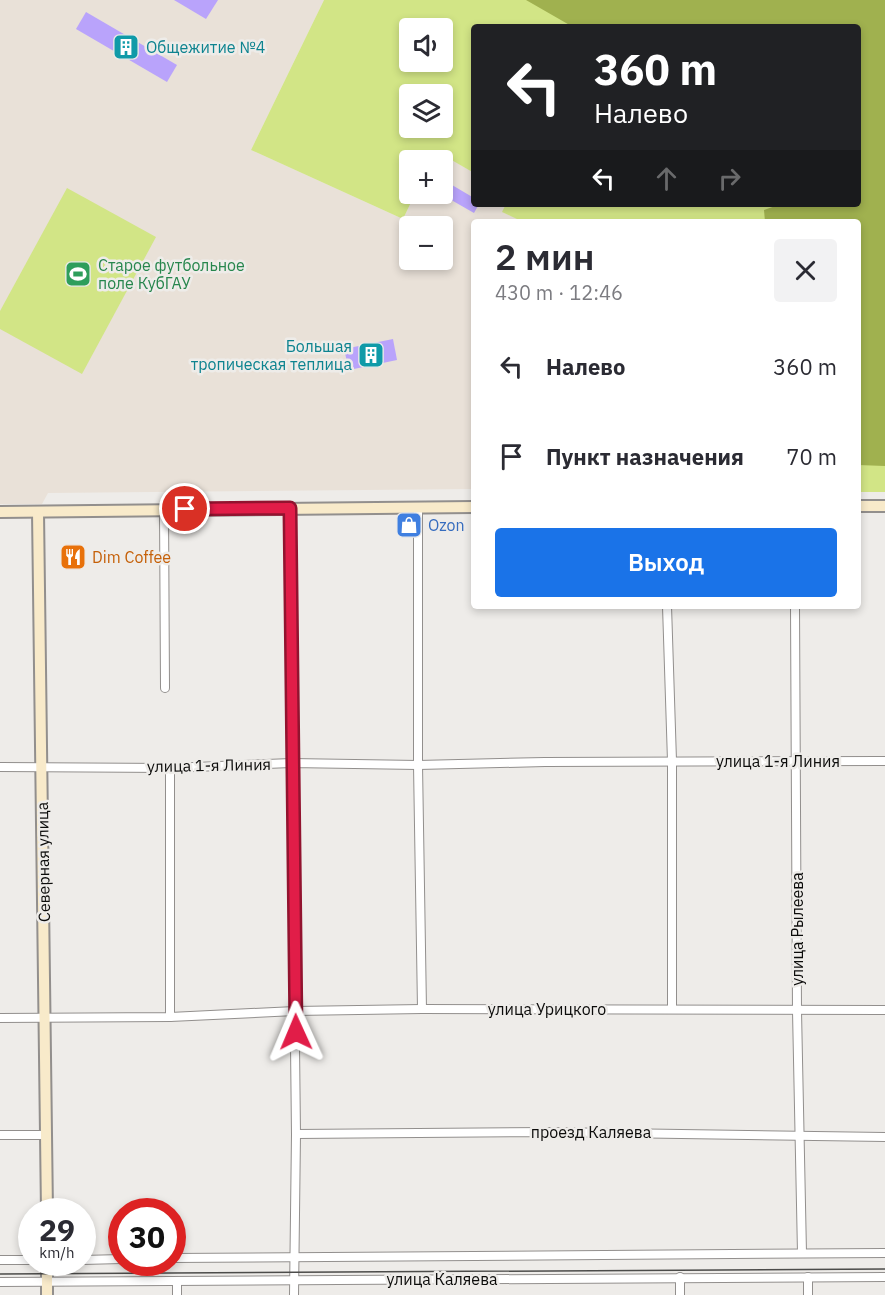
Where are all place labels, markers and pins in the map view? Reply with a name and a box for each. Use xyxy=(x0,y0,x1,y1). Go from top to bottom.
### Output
building icon: Общежитие №4 xyxy=(111,32,141,62)
place label: Общежитие №4 xyxy=(146,37,265,57)
place label: Старое футбольное поле КубГАУ xyxy=(98,255,245,293)
sports icon: Старое футбольное поле КубГАУ xyxy=(63,259,93,289)
place label: Большая тропическая теплица xyxy=(191,336,352,374)
building icon: Большая тропическая теплица xyxy=(356,340,386,370)
pin xyxy=(159,483,210,534)
shop icon: Ozon xyxy=(394,510,424,540)
place label: Ozon xyxy=(428,515,465,535)
restaurant icon: Dim Coffee xyxy=(58,542,88,572)
place label: Dim Coffee xyxy=(92,547,171,567)

